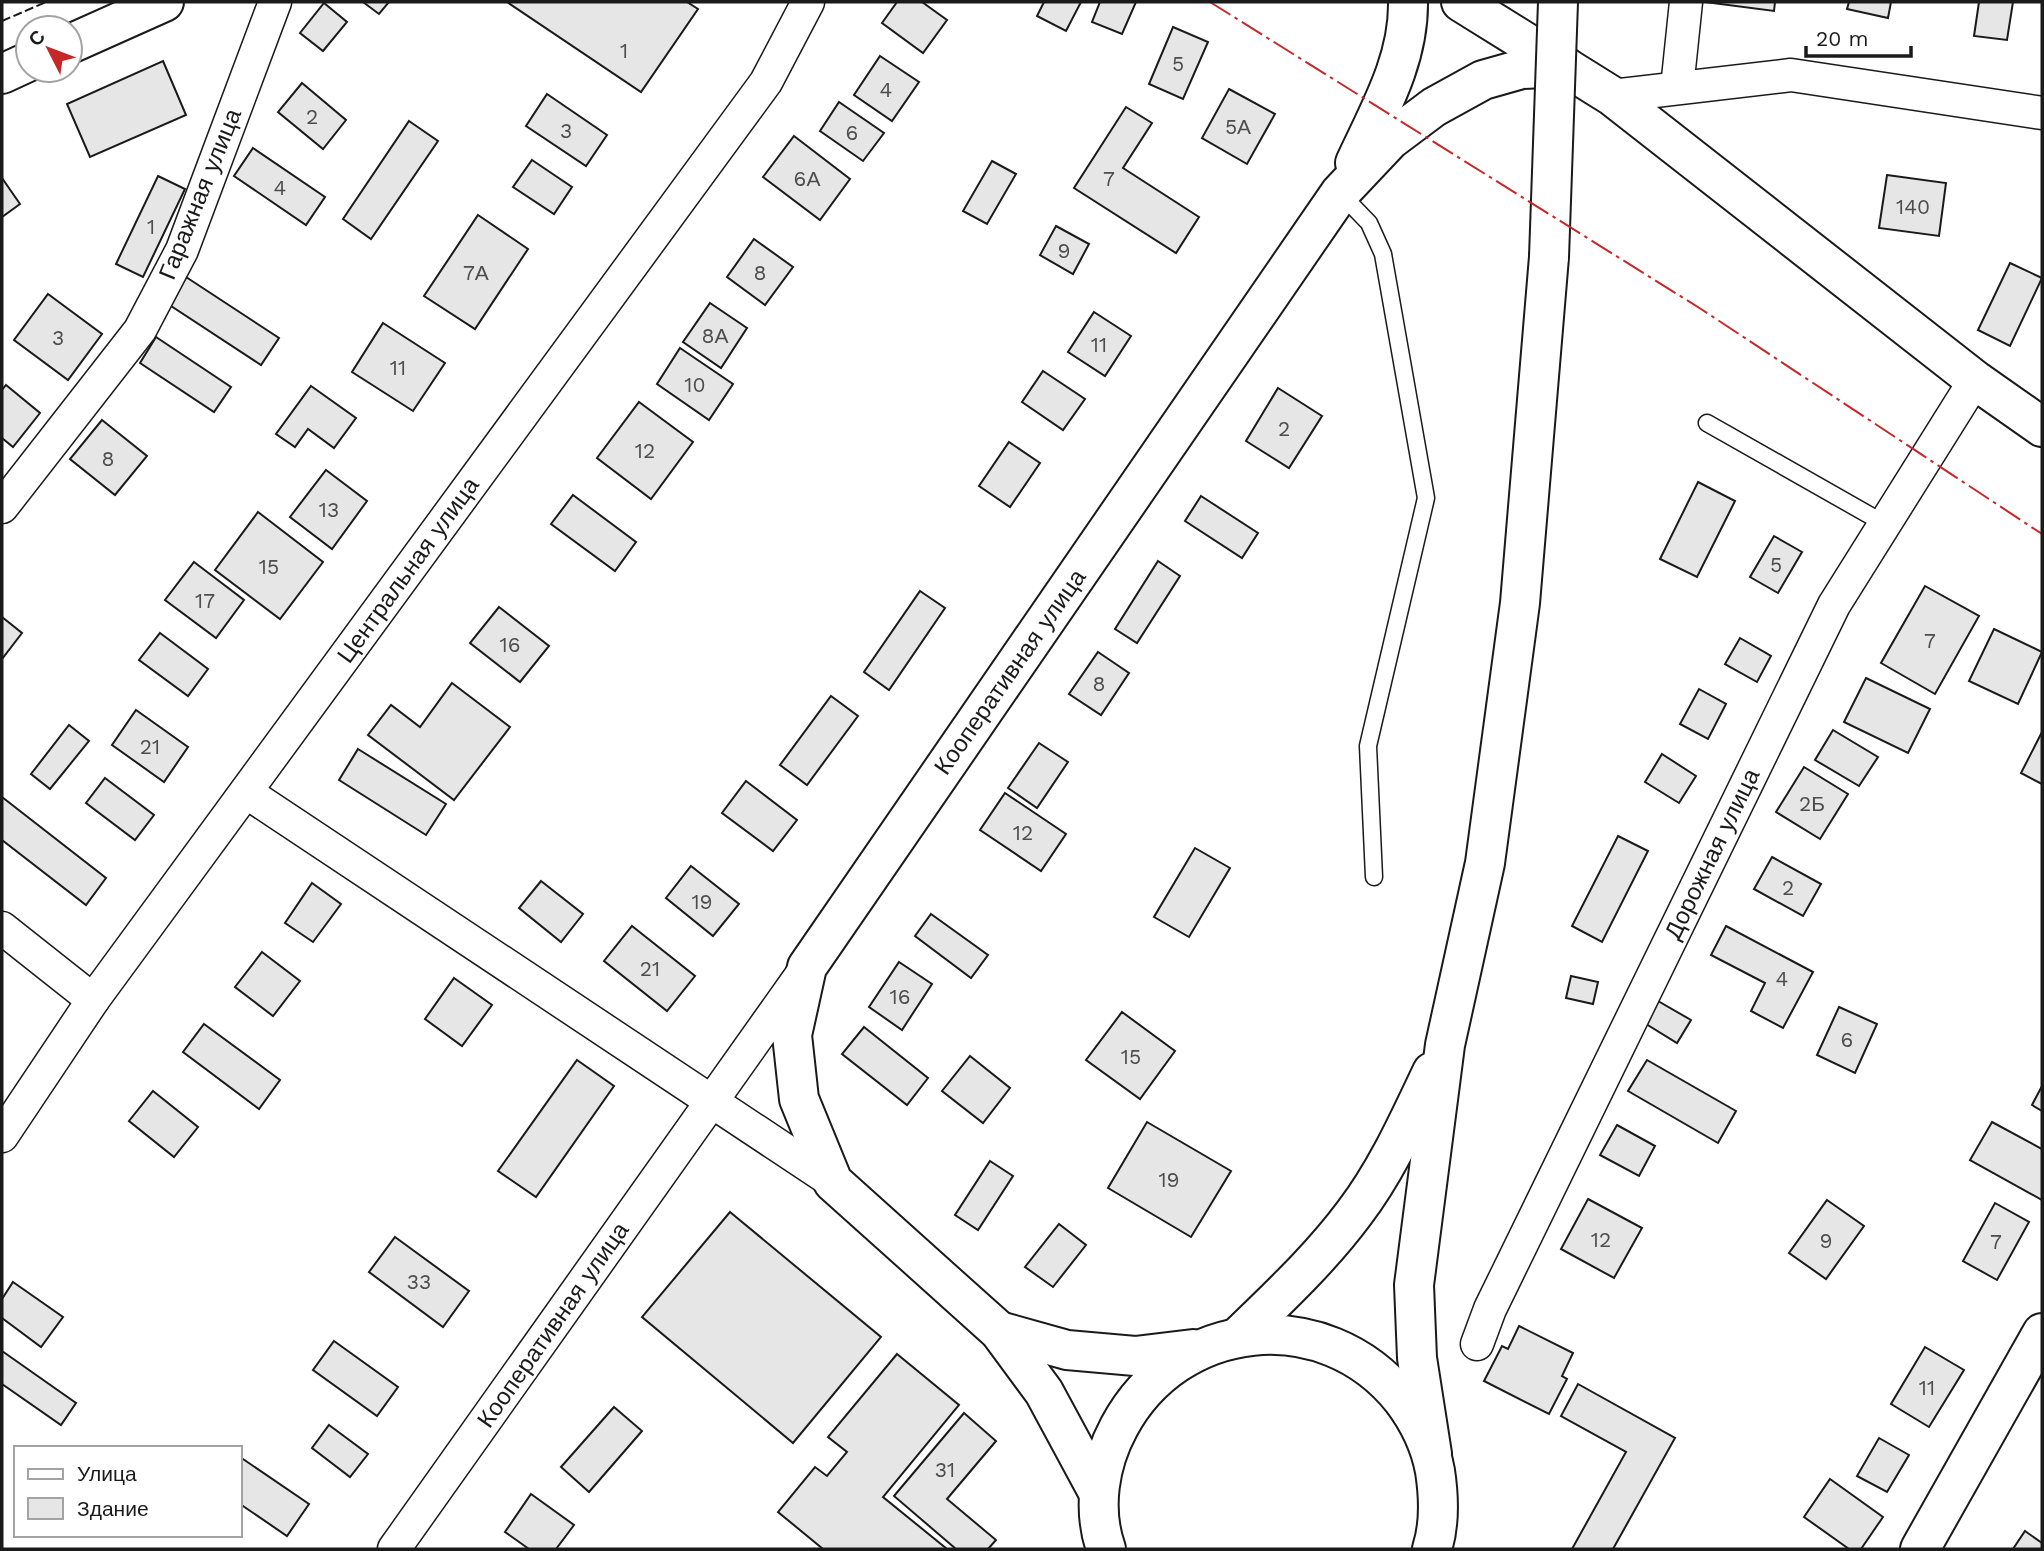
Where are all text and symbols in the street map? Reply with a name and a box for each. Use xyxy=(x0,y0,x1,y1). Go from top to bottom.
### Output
north arrow xyxy=(14,14,84,84)
scale bar xyxy=(1806,14,1911,58)
text: С xyxy=(24,25,50,51)
text: 20 m xyxy=(1816,26,1868,51)
house number: 1 xyxy=(620,38,628,63)
house number: 5 xyxy=(1172,51,1184,76)
house number: 4 xyxy=(880,77,892,102)
street label: Гаражная улица xyxy=(153,104,247,283)
house number: 2 xyxy=(306,104,318,129)
house number: 5А xyxy=(1225,114,1251,139)
house number: 3 xyxy=(560,118,572,143)
house number: 6 xyxy=(846,120,858,145)
house number: 6А xyxy=(794,166,820,191)
house number: 7 xyxy=(1103,166,1115,191)
house number: 4 xyxy=(274,175,286,200)
house number: 140 xyxy=(1896,194,1930,219)
house number: 1 xyxy=(147,214,155,239)
house number: 9 xyxy=(1058,238,1070,263)
house number: 7А xyxy=(463,260,489,285)
house number: 8 xyxy=(754,260,766,285)
house number: 8А xyxy=(702,323,728,348)
house number: 3 xyxy=(52,325,64,350)
house number: 11 xyxy=(1091,332,1107,357)
house number: 11 xyxy=(390,355,406,380)
house number: 10 xyxy=(684,372,706,397)
house number: 2 xyxy=(1278,416,1290,441)
house number: 12 xyxy=(635,438,655,463)
house number: 8 xyxy=(102,446,114,471)
street label: Центральная улица xyxy=(331,471,485,668)
house number: 13 xyxy=(319,497,339,522)
house number: 5 xyxy=(1770,552,1782,577)
house number: 15 xyxy=(259,554,279,579)
street label: Кооперативная улица xyxy=(929,563,1092,780)
house number: 17 xyxy=(195,588,215,613)
house number: 7 xyxy=(1924,628,1936,653)
house number: 16 xyxy=(500,632,520,657)
house number: 8 xyxy=(1093,671,1105,696)
house number: 21 xyxy=(140,734,160,759)
street label: Дорожная улица xyxy=(1659,764,1766,944)
house number: 2Б xyxy=(1799,791,1825,816)
house number: 12 xyxy=(1013,820,1033,845)
house number: 2 xyxy=(1782,875,1794,900)
house number: 19 xyxy=(691,889,713,914)
house number: 21 xyxy=(640,956,660,981)
house number: 4 xyxy=(1776,966,1788,991)
house number: 16 xyxy=(890,984,910,1009)
house number: 6 xyxy=(1841,1027,1853,1052)
house number: 15 xyxy=(1121,1044,1141,1069)
house number: 19 xyxy=(1158,1167,1180,1192)
street label: Кооперативная улица xyxy=(472,1216,635,1433)
house number: 12 xyxy=(1591,1227,1611,1252)
house number: 9 xyxy=(1820,1228,1832,1253)
house number: 7 xyxy=(1990,1229,2002,1254)
house number: 33 xyxy=(407,1269,431,1294)
house number: 11 xyxy=(1919,1375,1935,1400)
legend xyxy=(14,1446,242,1537)
house number: 31 xyxy=(935,1457,955,1482)
text: Улица xyxy=(77,1461,137,1486)
text: Здание xyxy=(77,1496,149,1521)

